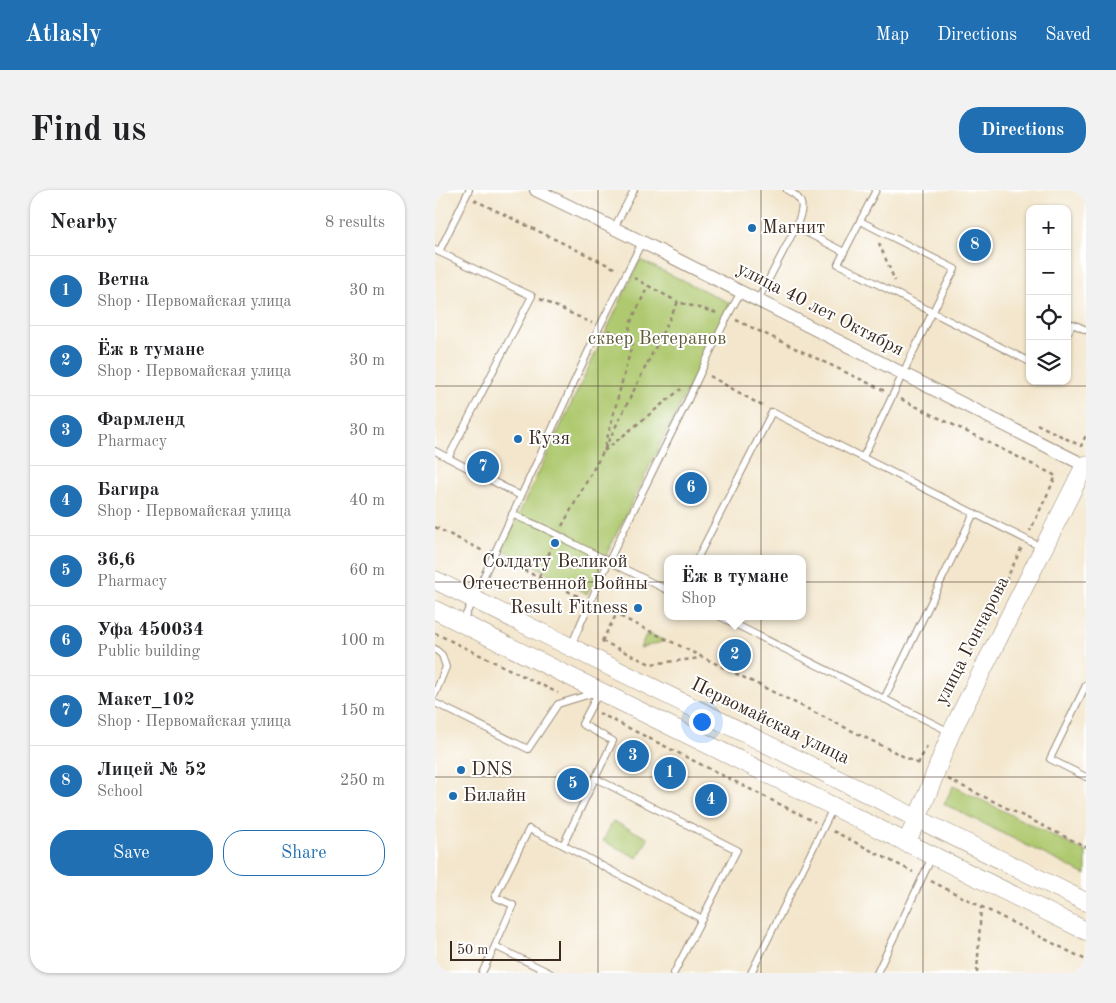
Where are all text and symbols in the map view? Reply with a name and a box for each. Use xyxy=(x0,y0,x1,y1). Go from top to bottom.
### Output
text: Atlasly xyxy=(25,23,102,47)
text: Map xyxy=(876,26,909,44)
text: Directions xyxy=(937,26,1017,44)
text: Saved xyxy=(1045,26,1091,44)
button: Directions xyxy=(959,107,1086,153)
text: Find us xyxy=(30,113,146,148)
map controls xyxy=(1026,205,1071,385)
button: + xyxy=(1026,205,1071,250)
text: Nearby xyxy=(50,212,118,233)
text: 8 results xyxy=(325,215,385,231)
place label: Магнит xyxy=(762,219,825,238)
marker: Магнит xyxy=(746,222,758,234)
pin: 8 xyxy=(959,226,991,264)
button: − xyxy=(1026,250,1071,295)
street label: улица 40 лет Октября xyxy=(733,260,907,360)
text: Ветна xyxy=(97,271,149,290)
text: 1 xyxy=(61,283,71,299)
text: 30 m xyxy=(349,283,385,299)
text: Shop · Первомайская улица xyxy=(97,294,292,310)
button: locate xyxy=(1026,295,1071,340)
park label: сквер Ветеранов xyxy=(588,330,726,349)
button: layers xyxy=(1026,340,1071,385)
text: Ёж в тумане xyxy=(97,341,205,360)
text: 2 xyxy=(61,353,71,369)
text: 30 m xyxy=(349,353,385,369)
text: Shop · Первомайская улица xyxy=(97,364,292,380)
text: Фармленд xyxy=(97,411,185,430)
text: 3 xyxy=(61,423,71,439)
text: 30 m xyxy=(349,423,385,439)
place label: Кузя xyxy=(528,430,570,449)
marker: Кузя xyxy=(512,433,524,445)
text: Pharmacy xyxy=(97,434,167,450)
pin: 7 xyxy=(467,448,499,486)
pin: 6 xyxy=(675,469,707,507)
text: Багира xyxy=(97,481,159,500)
text: 4 xyxy=(61,493,71,509)
text: 40 m xyxy=(349,493,385,509)
text: Shop · Первомайская улица xyxy=(97,504,292,520)
marker: Солдату Великой Отечественной Войны xyxy=(549,537,561,549)
text: 36,6 xyxy=(97,551,135,570)
place label: Солдату Великой Отечественной Войны xyxy=(462,553,648,594)
popup xyxy=(664,555,806,620)
text: 5 xyxy=(61,563,71,579)
text: 60 m xyxy=(349,563,385,579)
text: Ёж в тумане xyxy=(681,568,789,587)
street label: улица Гончарова xyxy=(932,573,1014,708)
text: Pharmacy xyxy=(97,574,167,590)
text: Shop xyxy=(681,591,716,607)
place label: Result Fitness xyxy=(510,599,628,618)
marker: Result Fitness xyxy=(632,602,644,614)
text: Уфа 450034 xyxy=(97,621,204,640)
text: 6 xyxy=(61,633,71,649)
text: 100 m xyxy=(340,633,385,649)
pin: 2 xyxy=(719,636,751,674)
text: Public building xyxy=(97,644,200,660)
street label: Первомайская улица xyxy=(688,675,853,769)
text: Макет_102 xyxy=(97,691,195,710)
text: 7 xyxy=(61,703,71,719)
text: 150 m xyxy=(340,703,385,719)
your location xyxy=(689,709,715,735)
text: Shop · Первомайская улица xyxy=(97,714,292,730)
pin: 3 xyxy=(617,737,649,775)
pin: 1 xyxy=(654,754,686,792)
text: Лицей № 52 xyxy=(97,761,207,780)
place label: DNS xyxy=(471,761,512,780)
marker: DNS xyxy=(455,764,467,776)
pin: 5 xyxy=(557,765,589,803)
text: 8 xyxy=(61,773,71,789)
text: 250 m xyxy=(340,773,385,789)
pin: 4 xyxy=(695,781,727,819)
text: School xyxy=(97,784,143,800)
place label: Билайн xyxy=(463,787,526,806)
marker: Билайн xyxy=(447,790,459,802)
button: Save xyxy=(50,830,213,876)
button: Share xyxy=(223,830,385,876)
scale bar xyxy=(450,938,561,961)
text: 50 m xyxy=(457,943,488,957)

